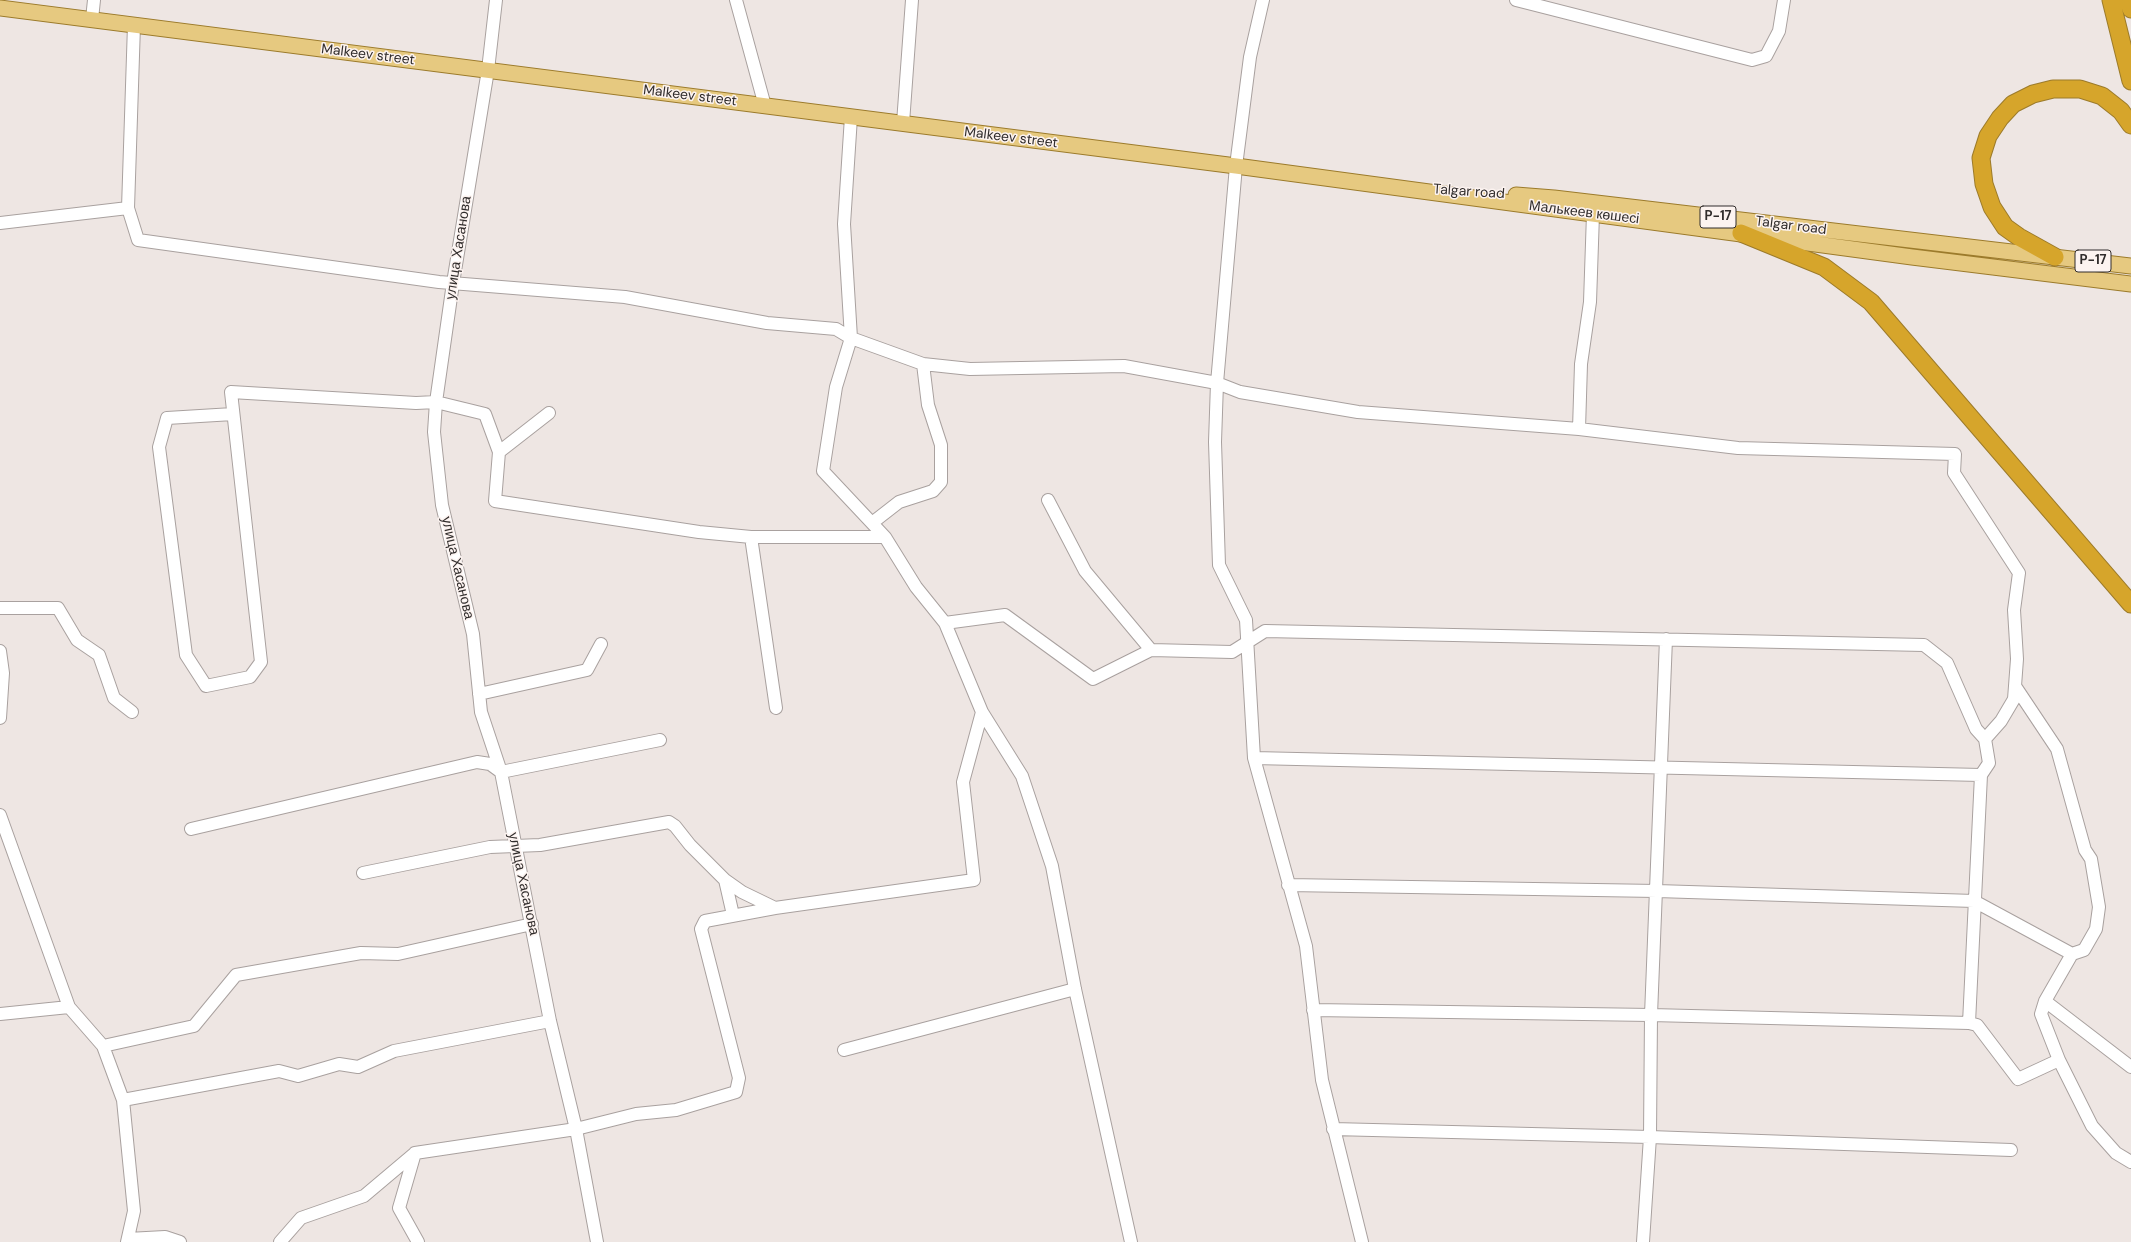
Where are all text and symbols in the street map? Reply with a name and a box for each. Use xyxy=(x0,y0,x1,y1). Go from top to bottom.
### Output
street label: Malkeev street xyxy=(320,41,416,69)
street label: Malkeev street xyxy=(642,82,738,110)
street label: Malkeev street xyxy=(963,124,1059,152)
street label: Talgar road xyxy=(1433,181,1505,203)
street label: улица Хасанова xyxy=(443,195,475,301)
street label: Малькеев көшесі xyxy=(1528,198,1640,228)
road number: P-17 xyxy=(1700,206,1736,228)
street label: Talgar road xyxy=(1754,213,1828,239)
road number: P-17 xyxy=(2075,250,2111,272)
street label: улица Хасанова xyxy=(437,515,477,621)
street label: улица Хасанова xyxy=(504,831,542,937)

